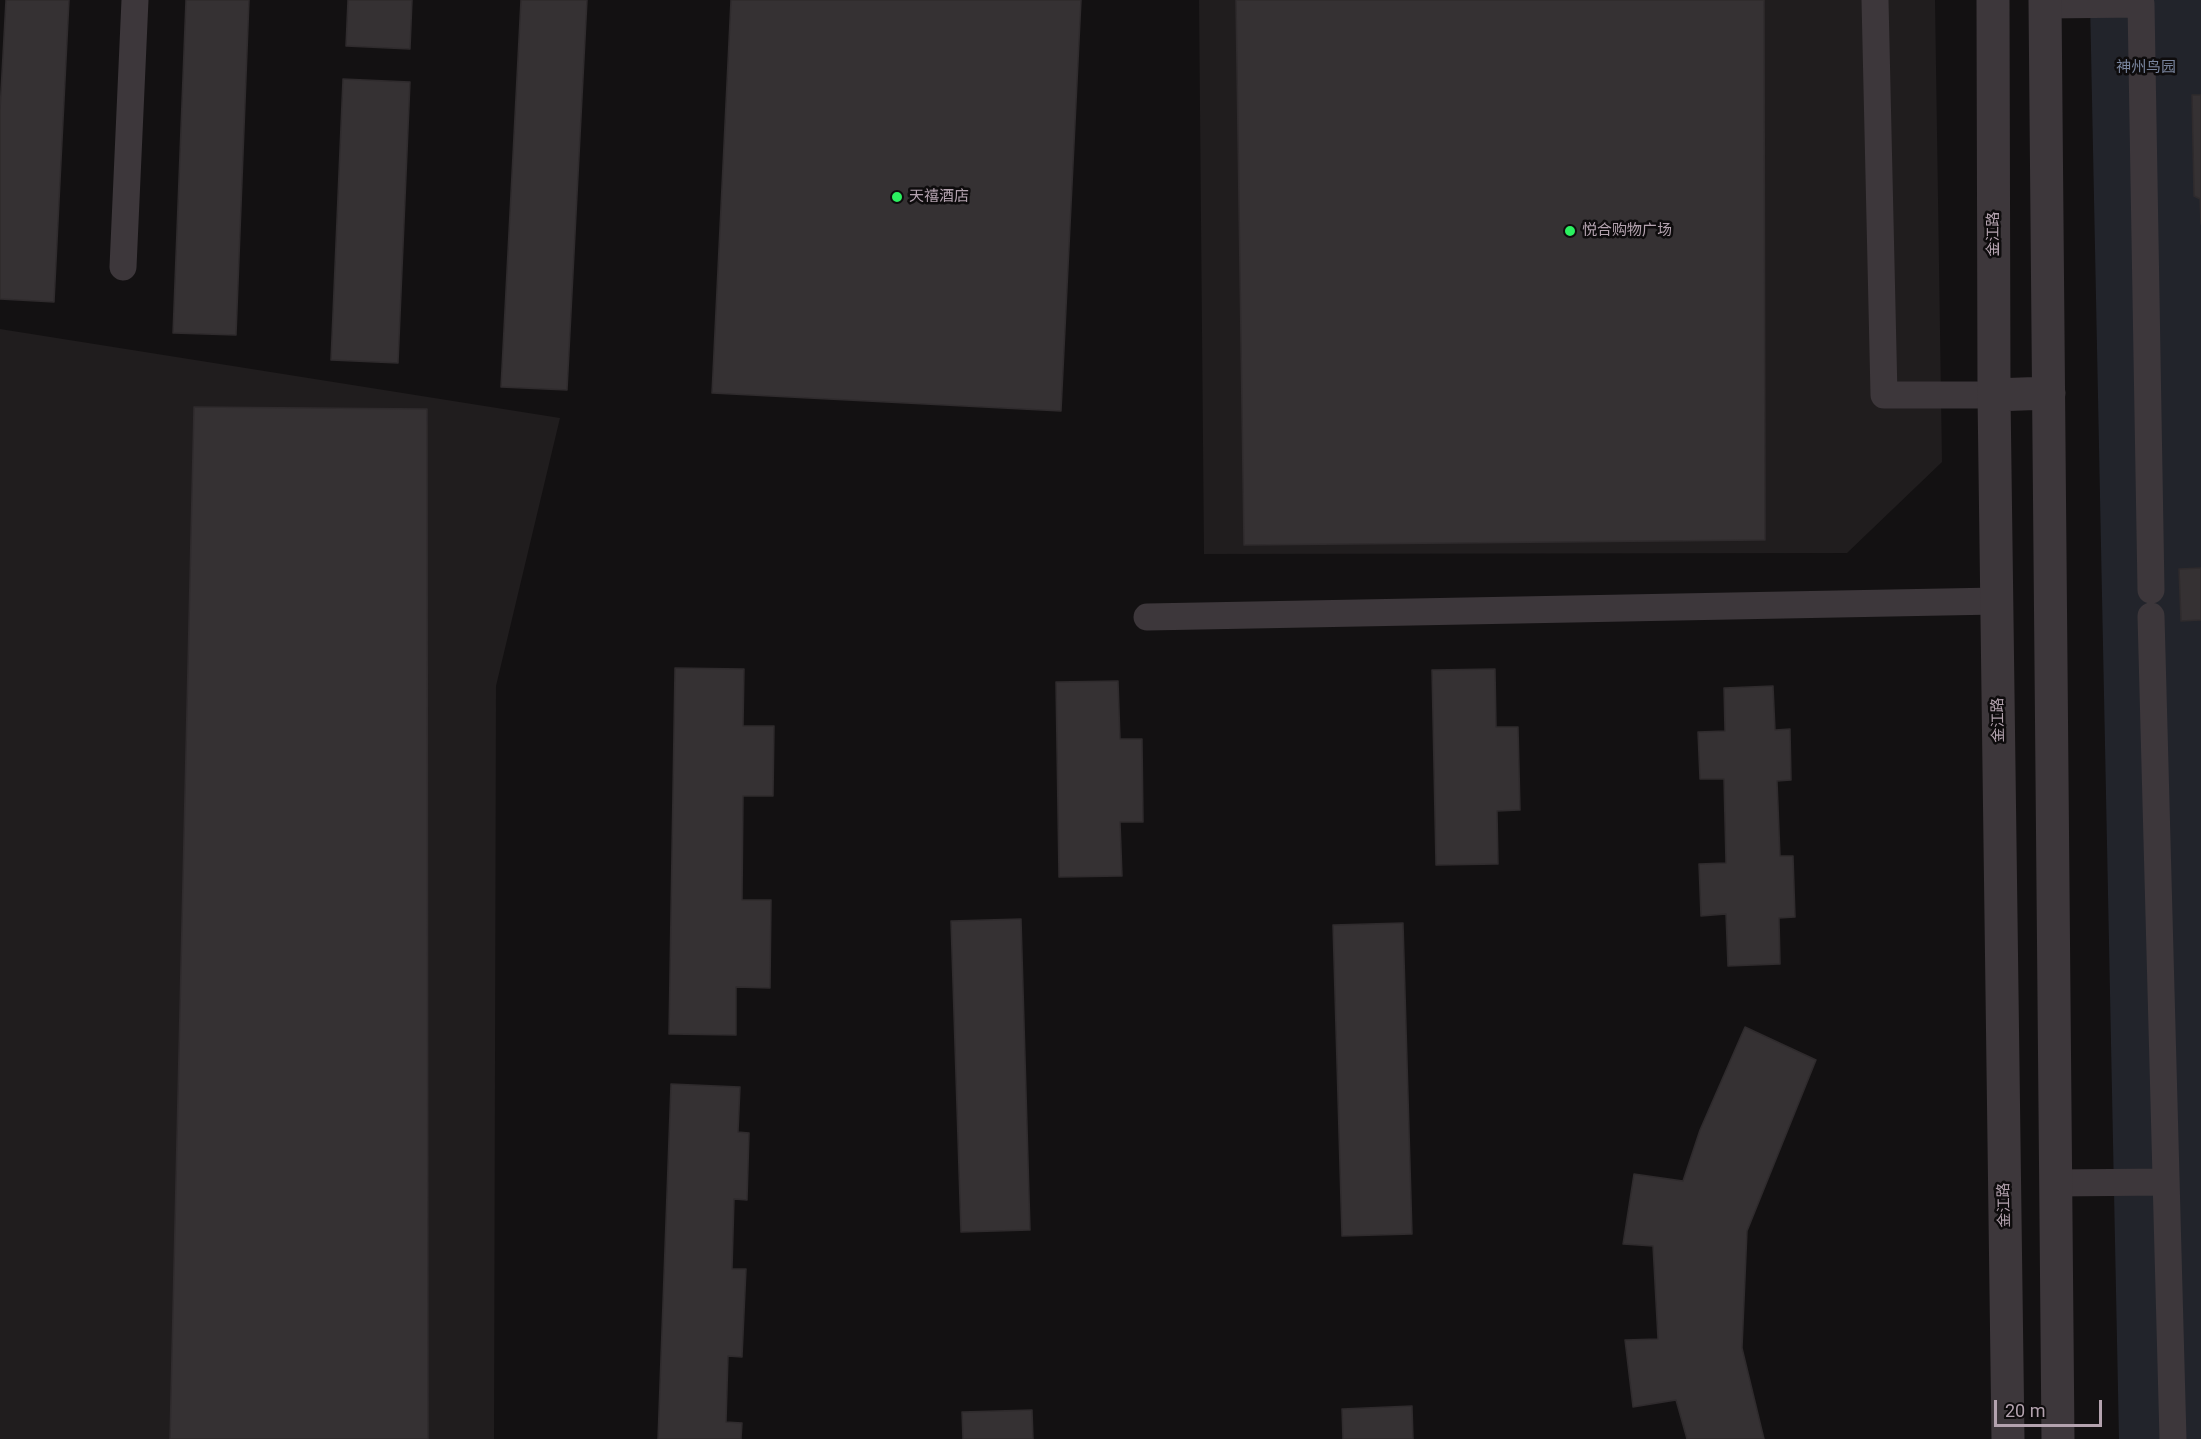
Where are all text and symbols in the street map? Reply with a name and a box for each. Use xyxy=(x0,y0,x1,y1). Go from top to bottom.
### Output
park label: 神州鸟园 xyxy=(2116,59,2176,77)
place label: 天禧酒店 xyxy=(909,188,969,206)
marker: 天禧酒店 xyxy=(890,190,904,204)
street label: 金江路 xyxy=(1985,212,2003,256)
place label: 悦合购物广场 xyxy=(1582,222,1672,240)
marker: 悦合购物广场 xyxy=(1563,224,1577,238)
street label: 金江路 xyxy=(1990,697,2008,743)
street label: 金江路 xyxy=(1996,1182,2014,1228)
scale bar xyxy=(1997,1388,2105,1426)
text: 20 m xyxy=(2005,1400,2045,1421)

